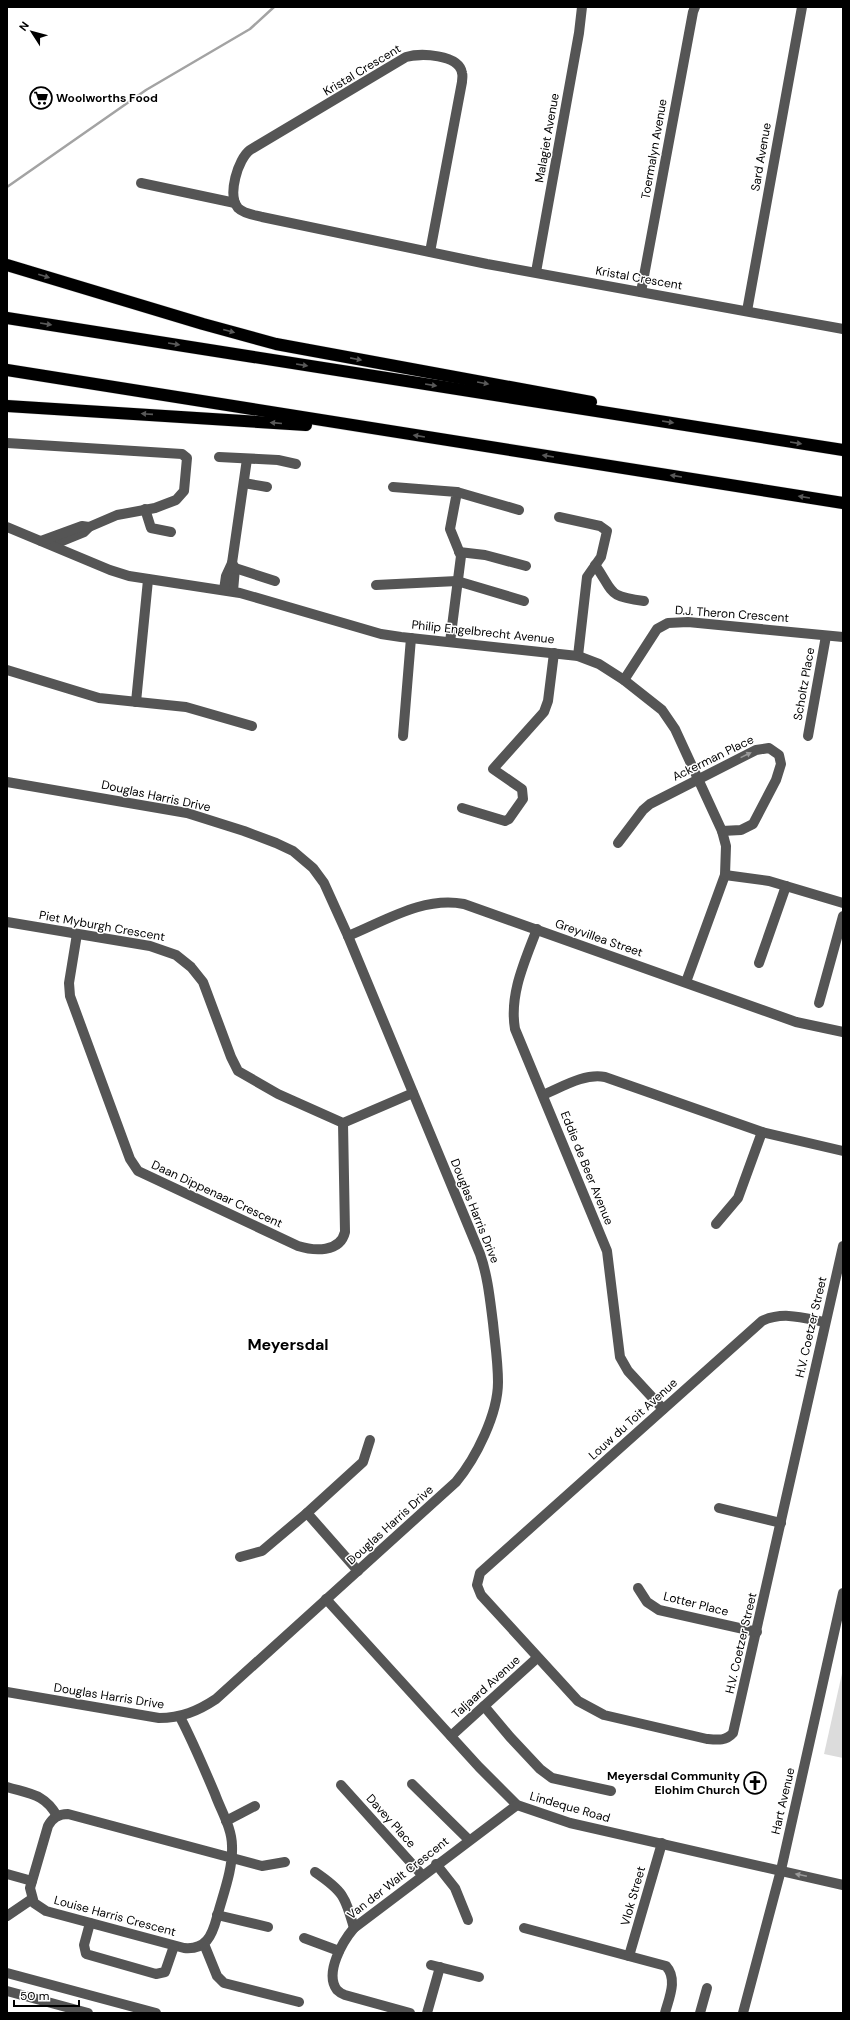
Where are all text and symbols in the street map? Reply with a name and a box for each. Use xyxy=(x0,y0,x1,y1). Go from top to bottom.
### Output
north arrow xyxy=(12,12,52,52)
text: N xyxy=(16,19,32,33)
street label: Kristal Crescent xyxy=(320,40,404,100)
supermarket icon: Woolworths Food xyxy=(28,85,54,111)
place label: Woolworths Food xyxy=(56,90,158,106)
street label: Malagiet Avenue xyxy=(531,92,563,184)
street label: Toermalyn Avenue xyxy=(637,97,671,200)
street label: Sard Avenue xyxy=(747,121,775,192)
street label: Kristal Crescent xyxy=(594,262,684,294)
one-way arrow xyxy=(39,273,51,279)
one-way arrow xyxy=(39,321,52,327)
one-way arrow xyxy=(223,328,235,334)
one-way arrow xyxy=(168,342,180,348)
one-way arrow xyxy=(349,357,362,363)
one-way arrow xyxy=(296,362,308,368)
one-way arrow xyxy=(477,380,489,386)
one-way arrow xyxy=(425,382,437,388)
one-way arrow xyxy=(140,411,153,417)
one-way arrow xyxy=(270,420,282,426)
one-way arrow xyxy=(661,420,674,426)
one-way arrow xyxy=(413,433,425,439)
one-way arrow xyxy=(790,440,802,446)
one-way arrow xyxy=(542,453,554,459)
one-way arrow xyxy=(670,473,682,479)
one-way arrow xyxy=(798,494,811,500)
street label: D.J. Theron Crescent xyxy=(674,602,790,626)
street label: Philip Engelbrecht Avenue xyxy=(411,617,555,647)
street label: Scholtz Place xyxy=(790,646,818,722)
street label: Ackerman Place xyxy=(670,731,756,785)
one-way arrow xyxy=(741,752,752,758)
street label: Douglas Harris Drive xyxy=(100,777,212,815)
street label: Piet Myburgh Crescent xyxy=(38,907,166,945)
street label: Greyvillea Street xyxy=(553,916,645,961)
street label: Eddie de Beer Avenue xyxy=(557,1109,617,1228)
street label: Douglas Harris Drive xyxy=(447,1156,503,1266)
street label: Daan Dippenaar Crescent xyxy=(149,1157,285,1232)
street label: H.V. Coetzer Street xyxy=(792,1275,830,1379)
district label: Meyersdal xyxy=(247,1334,329,1355)
street label: Louw du Toit Avenue xyxy=(585,1375,681,1463)
street label: Douglas Harris Drive xyxy=(343,1482,437,1568)
street label: Lotter Place xyxy=(662,1588,730,1620)
street label: H.V. Coetzer Street xyxy=(722,1591,760,1695)
street label: Taljaard Avenue xyxy=(448,1652,524,1722)
street label: Douglas Harris Drive xyxy=(53,1679,165,1713)
street label: Hart Avenue xyxy=(768,1766,798,1836)
place label: Meyersdal Community Elohim Church xyxy=(607,1768,741,1798)
church icon: Meyersdal Community Elohim Church xyxy=(742,1770,768,1796)
street label: Lindeque Road xyxy=(528,1788,612,1826)
street label: Davey Place xyxy=(363,1791,419,1851)
street label: Van der Walt Crescent xyxy=(344,1833,452,1923)
street label: Vlok Street xyxy=(617,1864,649,1928)
one-way arrow xyxy=(795,1871,807,1877)
street label: Louise Harris Crescent xyxy=(52,1892,178,1940)
scale bar xyxy=(14,1982,79,2008)
text: 50 m xyxy=(20,1988,49,2004)

